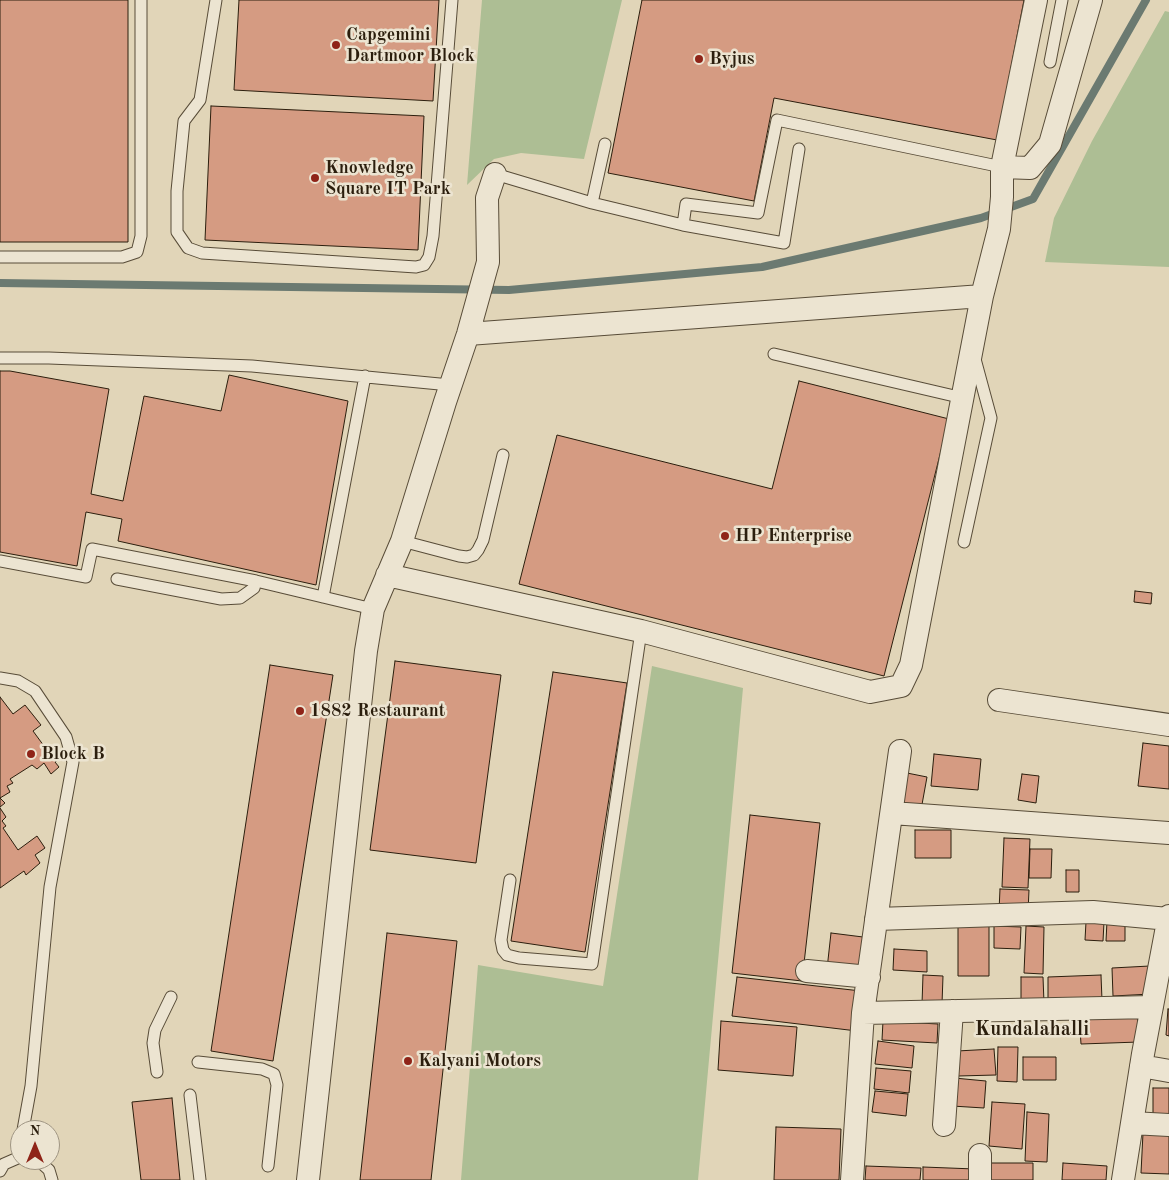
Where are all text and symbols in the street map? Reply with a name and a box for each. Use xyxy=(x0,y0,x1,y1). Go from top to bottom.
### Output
place label: Capgemini Dartmoor Block xyxy=(346,24,475,66)
marker: Capgemini Dartmoor Block xyxy=(330,39,342,51)
place label: Byjus xyxy=(709,48,755,70)
marker: Byjus xyxy=(693,53,705,65)
place label: Knowledge Square IT Park xyxy=(325,157,451,200)
marker: Knowledge Square IT Park xyxy=(309,172,321,184)
place label: HP Enterprise xyxy=(735,525,852,547)
marker: HP Enterprise xyxy=(719,530,731,542)
place label: 1882 Restaurant xyxy=(310,700,445,722)
marker: 1882 Restaurant xyxy=(294,705,306,717)
place label: Block B xyxy=(41,743,105,765)
marker: Block B xyxy=(25,748,37,760)
district label: Kundalahalli xyxy=(975,1018,1089,1042)
place label: Kalyani Motors xyxy=(418,1050,541,1072)
marker: Kalyani Motors xyxy=(402,1055,414,1067)
north arrow xyxy=(10,1120,60,1170)
text: N xyxy=(30,1124,40,1138)

